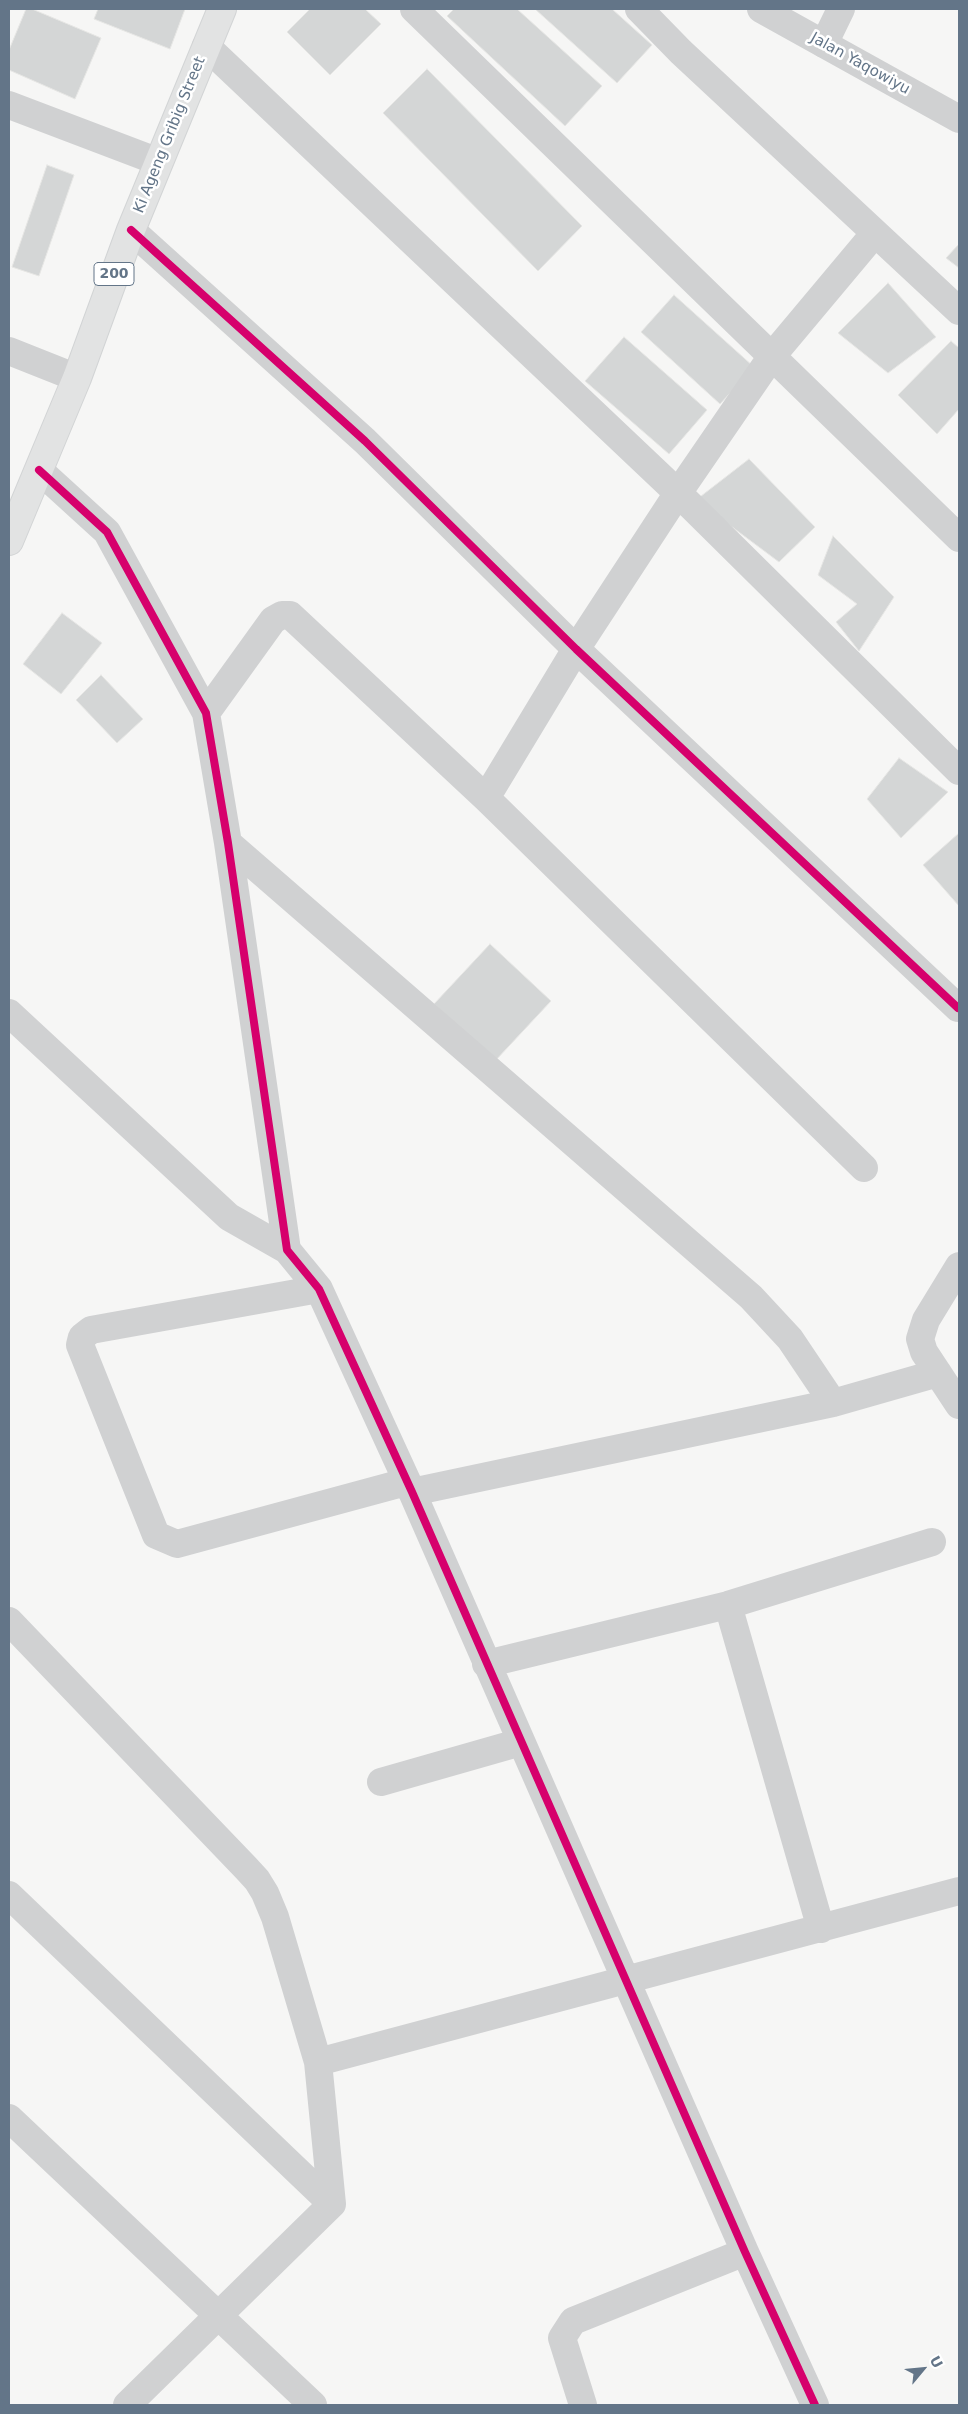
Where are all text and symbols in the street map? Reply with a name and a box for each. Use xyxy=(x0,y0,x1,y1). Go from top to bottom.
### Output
street label: Jalan Yaqowiyu xyxy=(807,29,913,99)
street label: Ki Ageng Gribig Street xyxy=(130,54,210,216)
road number: 200 xyxy=(94,262,134,286)
north arrow xyxy=(898,2344,948,2394)
text: U xyxy=(927,2353,946,2371)

